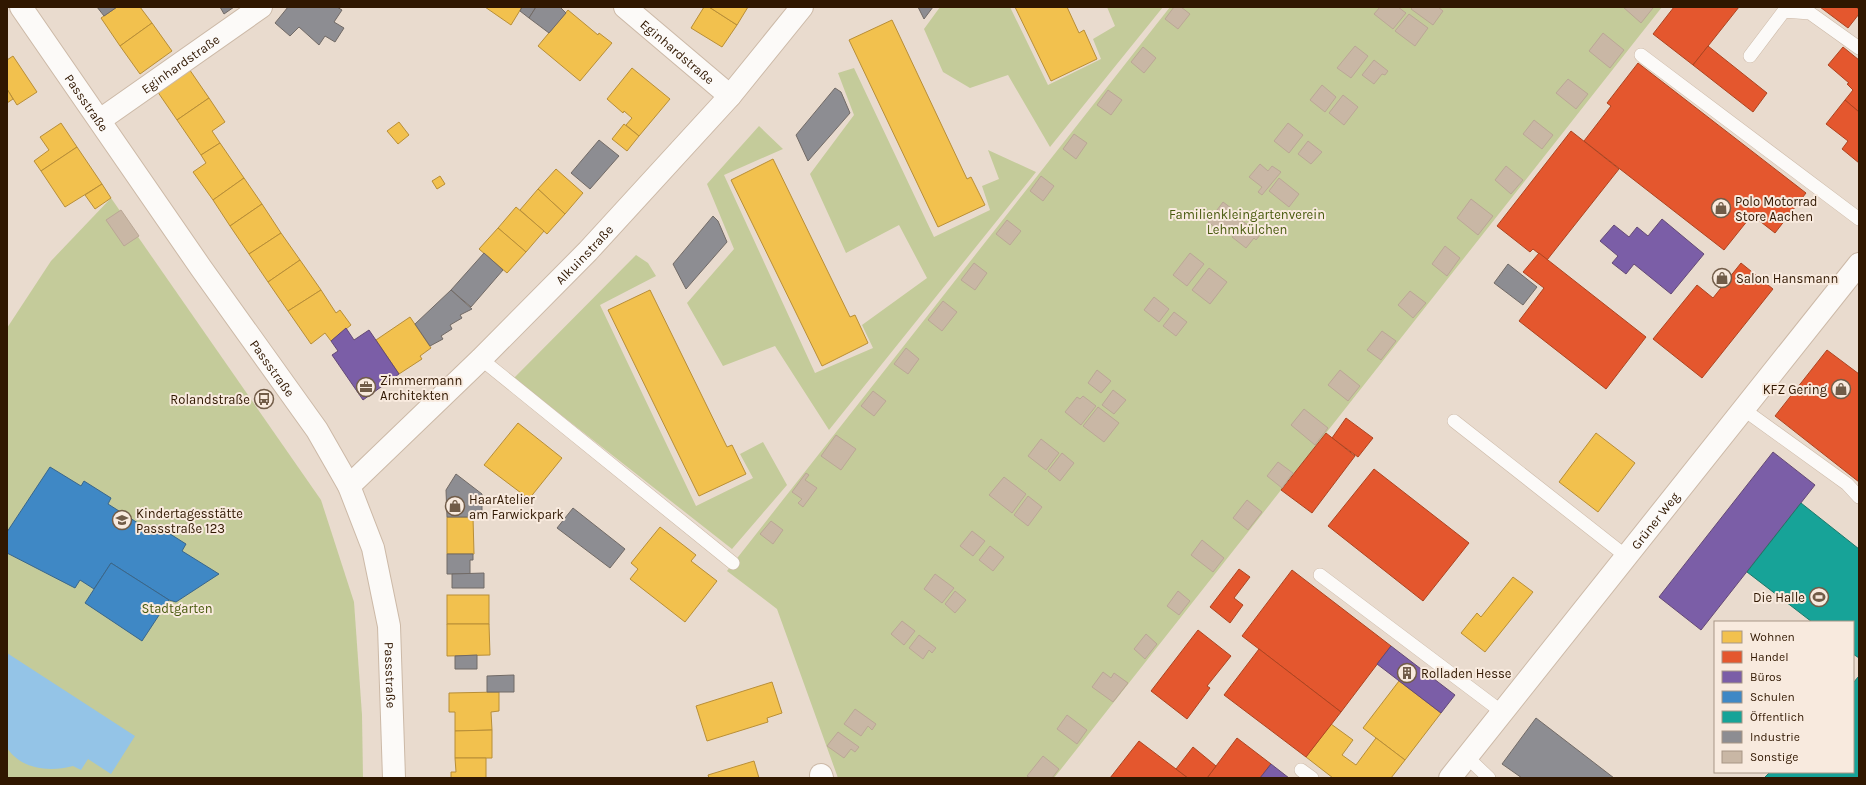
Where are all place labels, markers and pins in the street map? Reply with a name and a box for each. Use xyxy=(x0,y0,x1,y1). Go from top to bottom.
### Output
place label: Polo Motorrad Store Aachen xyxy=(1735,194,1818,224)
shop icon: Polo Motorrad Store Aachen xyxy=(1710,197,1732,219)
shop icon: Salon Hansmann xyxy=(1711,267,1733,289)
place label: Salon Hansmann xyxy=(1736,271,1838,286)
place label: Zimmermann Architekten xyxy=(380,373,462,403)
office icon: Zimmermann Architekten xyxy=(355,376,377,398)
shop icon: KFZ Gering xyxy=(1830,378,1852,400)
place label: KFZ Gering xyxy=(1763,382,1828,397)
bus stop icon: Rolandstraße xyxy=(253,388,275,410)
place label: Rolandstraße xyxy=(170,392,250,407)
place label: HaarAtelier am Farwickpark xyxy=(469,492,564,522)
shop icon: HaarAtelier am Farwickpark xyxy=(444,495,466,517)
place label: Kindertagesstätte Passstraße 123 xyxy=(136,506,243,536)
school or university icon: Kindertagesstätte Passstraße 123 xyxy=(111,509,133,531)
sports icon: Die Halle xyxy=(1808,586,1830,608)
place label: Die Halle xyxy=(1753,590,1805,605)
building icon: Rolladen Hesse xyxy=(1396,662,1418,684)
place label: Rolladen Hesse xyxy=(1421,666,1512,681)

